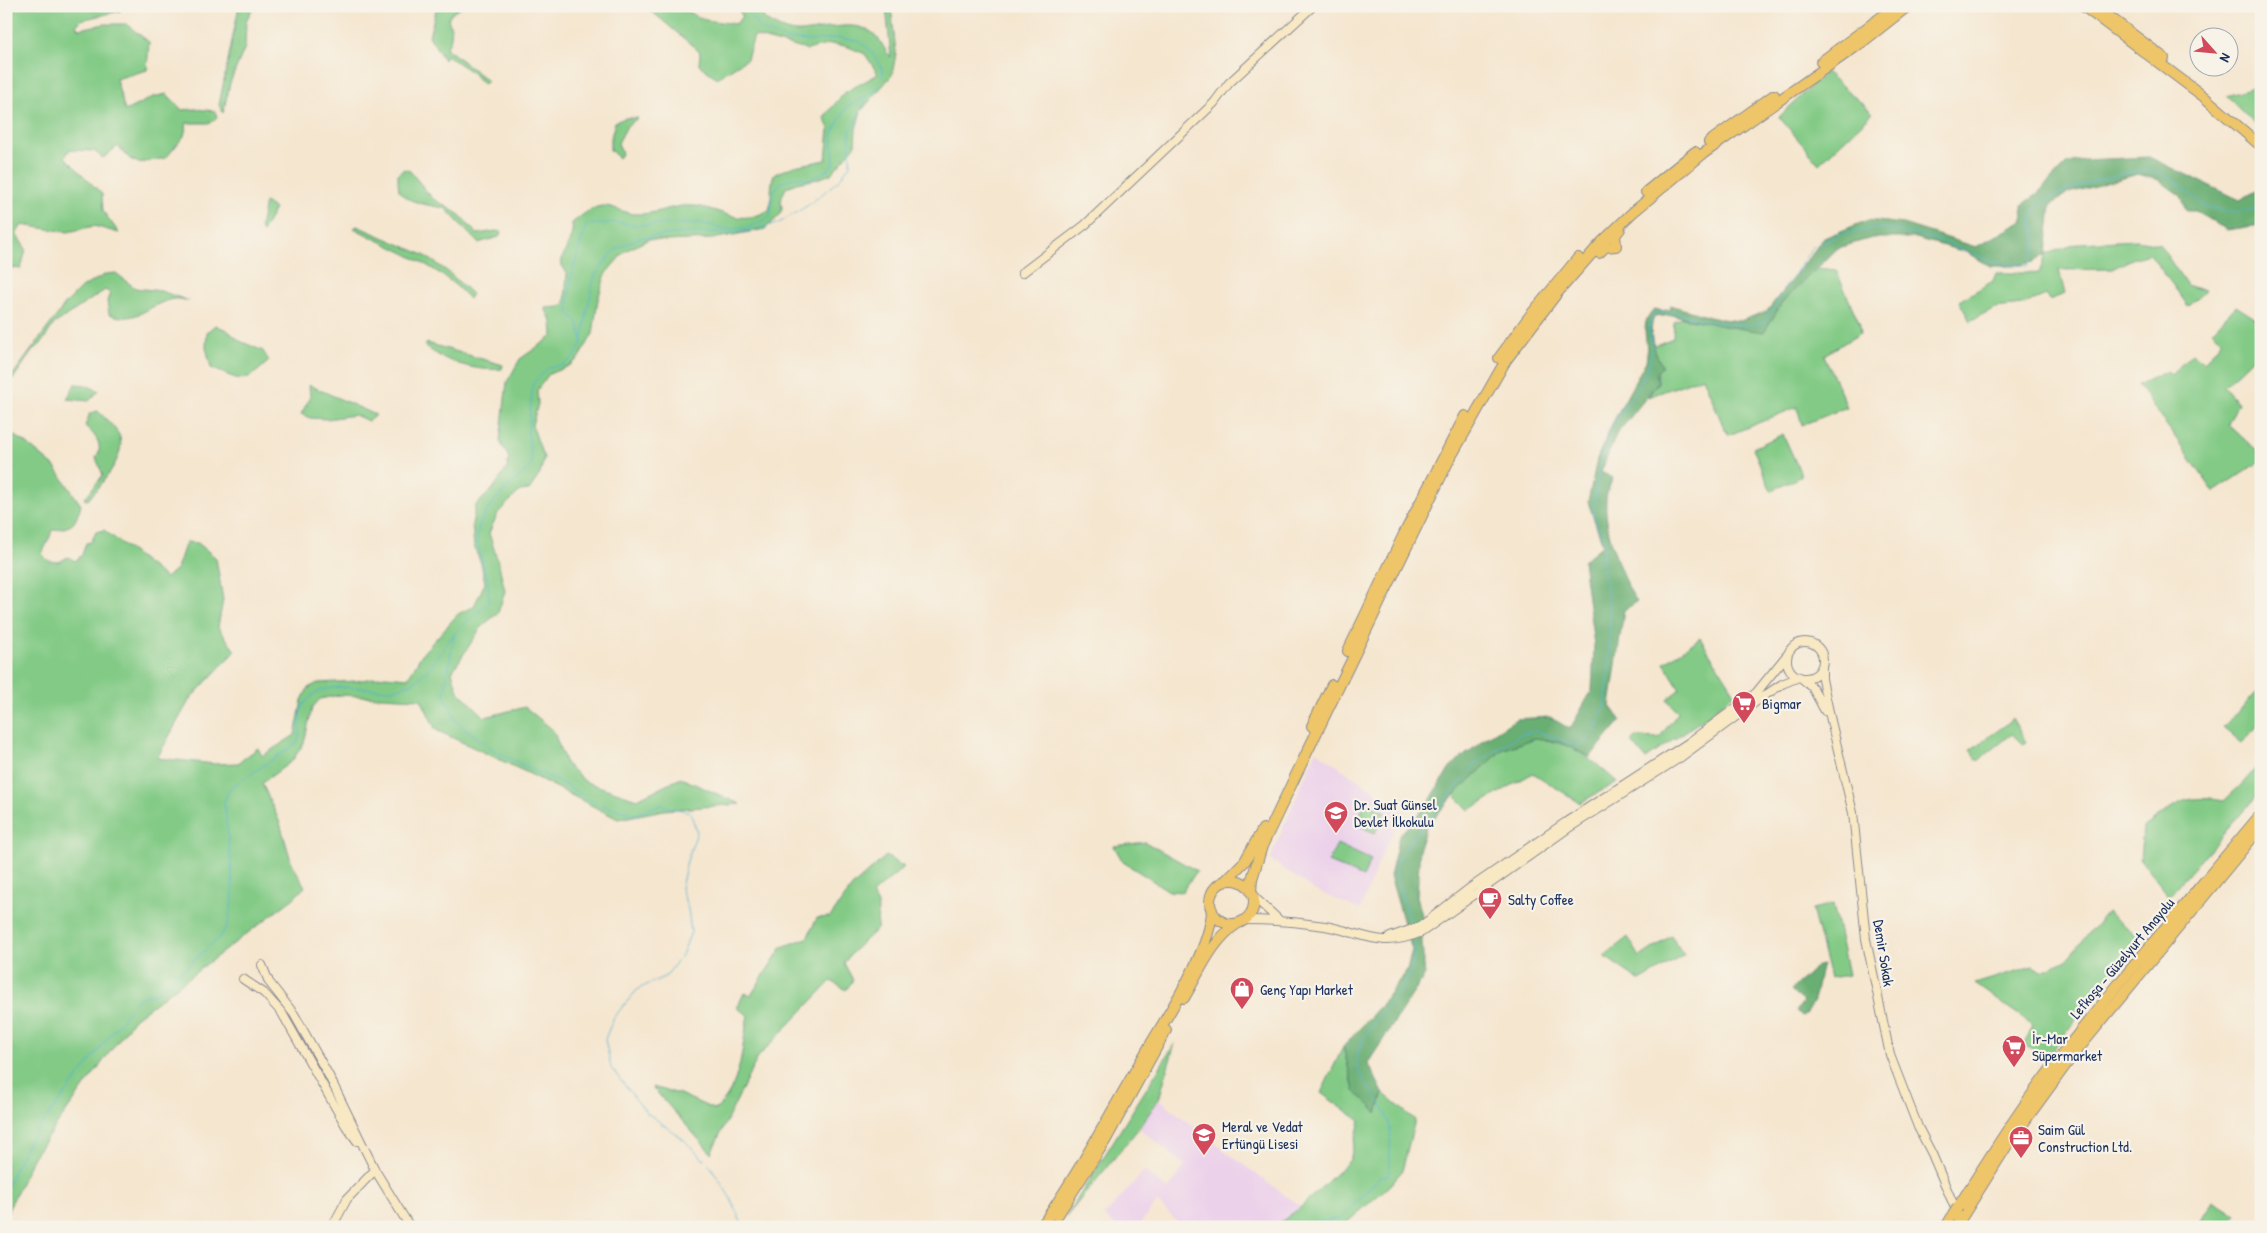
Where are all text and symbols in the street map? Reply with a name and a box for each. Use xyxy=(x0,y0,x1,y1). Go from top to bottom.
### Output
north arrow xyxy=(2190,28,2240,78)
text: N xyxy=(2216,50,2236,66)
supermarket icon: Bigmar xyxy=(1731,690,1757,724)
place label: Bigmar xyxy=(1762,693,1802,714)
place label: Dr. Suat Günsel Devlet İlkokulu xyxy=(1354,794,1437,832)
school or university icon: Dr. Suat Günsel Devlet İlkokulu xyxy=(1323,800,1349,834)
cafe icon: Salty Coffee xyxy=(1477,886,1503,920)
place label: Salty Coffee xyxy=(1508,889,1574,910)
street label: Lefkoşa - Güzelyurt Anayolu xyxy=(2065,893,2179,1023)
street label: Demir Sokak xyxy=(1868,918,1900,988)
shop icon: Genç Yapı Market xyxy=(1229,976,1255,1010)
place label: Genç Yapı Market xyxy=(1260,979,1354,1000)
place label: İr-Mar Süpermarket xyxy=(2032,1028,2103,1066)
supermarket icon: İr-Mar Süpermarket xyxy=(2001,1034,2027,1068)
place label: Meral ve Vedat Ertüngü Lisesi xyxy=(1222,1116,1304,1154)
place label: Saim Gül Construction Ltd. xyxy=(2038,1119,2132,1157)
school or university icon: Meral ve Vedat Ertüngü Lisesi xyxy=(1191,1122,1217,1156)
office icon: Saim Gül Construction Ltd. xyxy=(2008,1125,2034,1159)

